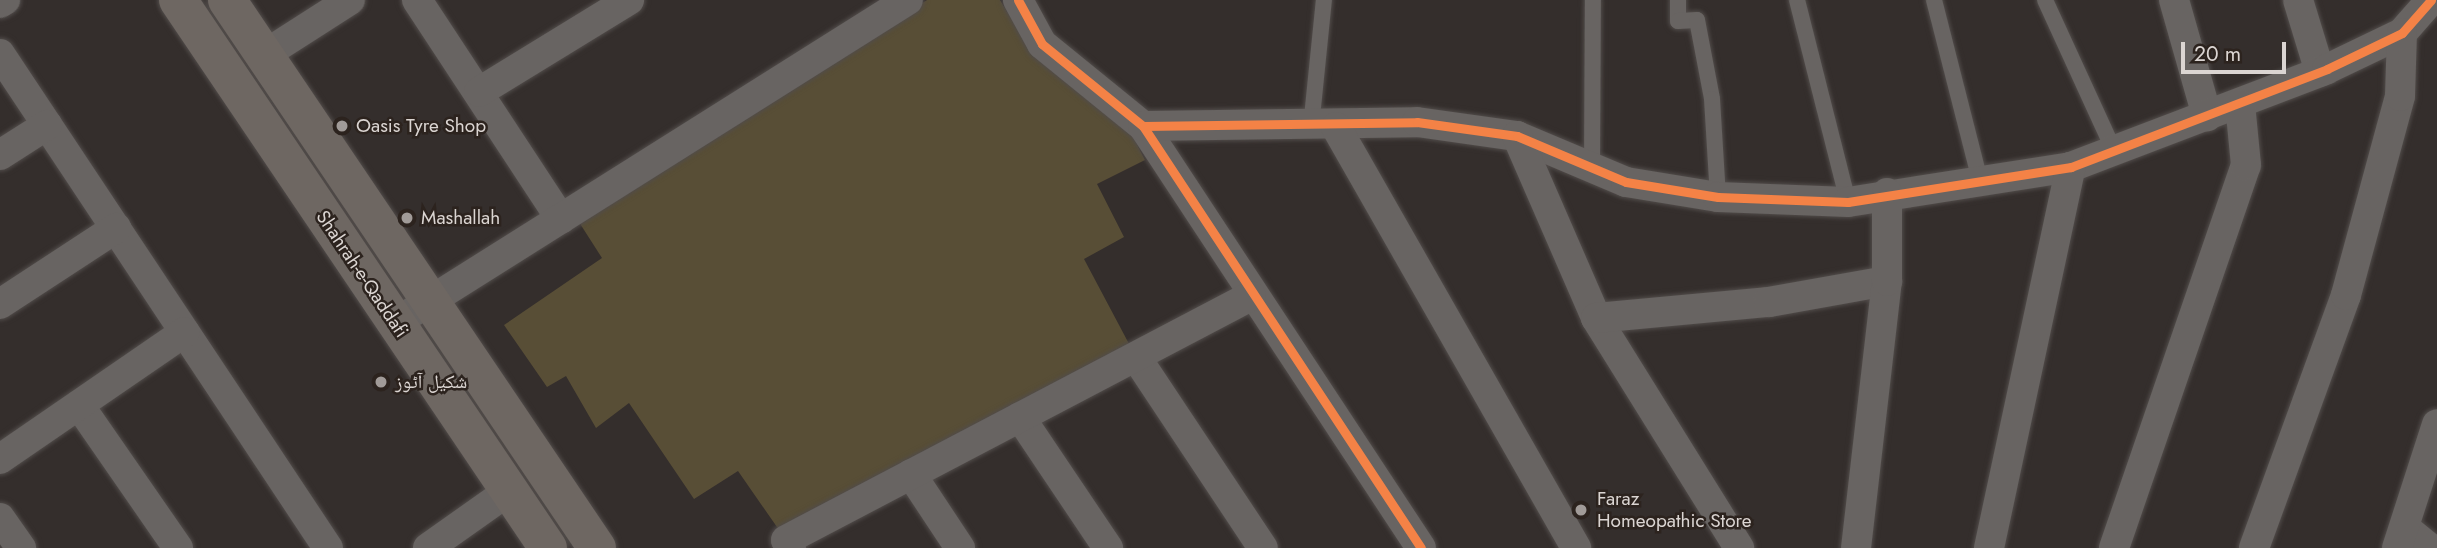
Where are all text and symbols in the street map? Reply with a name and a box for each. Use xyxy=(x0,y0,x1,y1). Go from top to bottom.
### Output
scale bar xyxy=(2185,28,2290,72)
text: 20 m xyxy=(2194,39,2241,69)
place label: Oasis Tyre Shop xyxy=(356,115,486,137)
marker: Oasis Tyre Shop xyxy=(334,118,350,134)
street label: Shahrah-e-Qaddafi xyxy=(311,206,413,342)
place label: Mashallah xyxy=(421,207,500,229)
marker: Mashallah xyxy=(399,210,415,226)
place label: شکیل آٹوز xyxy=(395,371,467,393)
marker: شکیل آٹوز xyxy=(373,374,389,390)
place label: Faraz Homeopathic Store xyxy=(1597,488,1752,532)
marker: Faraz Homeopathic Store xyxy=(1571,500,1591,520)

